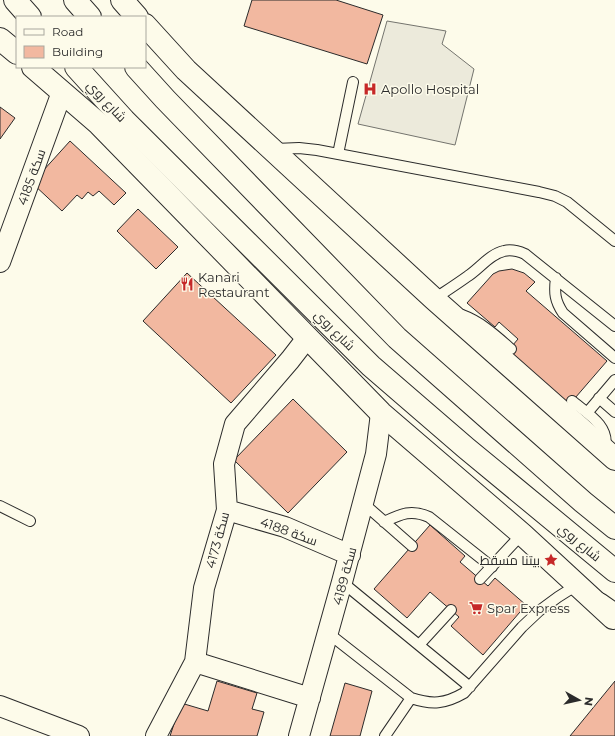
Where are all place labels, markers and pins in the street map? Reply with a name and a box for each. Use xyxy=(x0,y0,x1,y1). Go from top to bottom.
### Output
hospital icon: Apollo Hospital xyxy=(362,81,378,97)
place label: Apollo Hospital xyxy=(381,81,479,97)
place label: Kanari Restaurant xyxy=(198,269,269,300)
restaurant icon: Kanari Restaurant xyxy=(179,276,195,292)
place label: بيتنا مسقط xyxy=(480,552,540,568)
place icon: بيتنا مسقط xyxy=(543,552,559,568)
supermarket icon: Spar Express xyxy=(468,600,484,616)
place label: Spar Express xyxy=(487,600,570,616)

